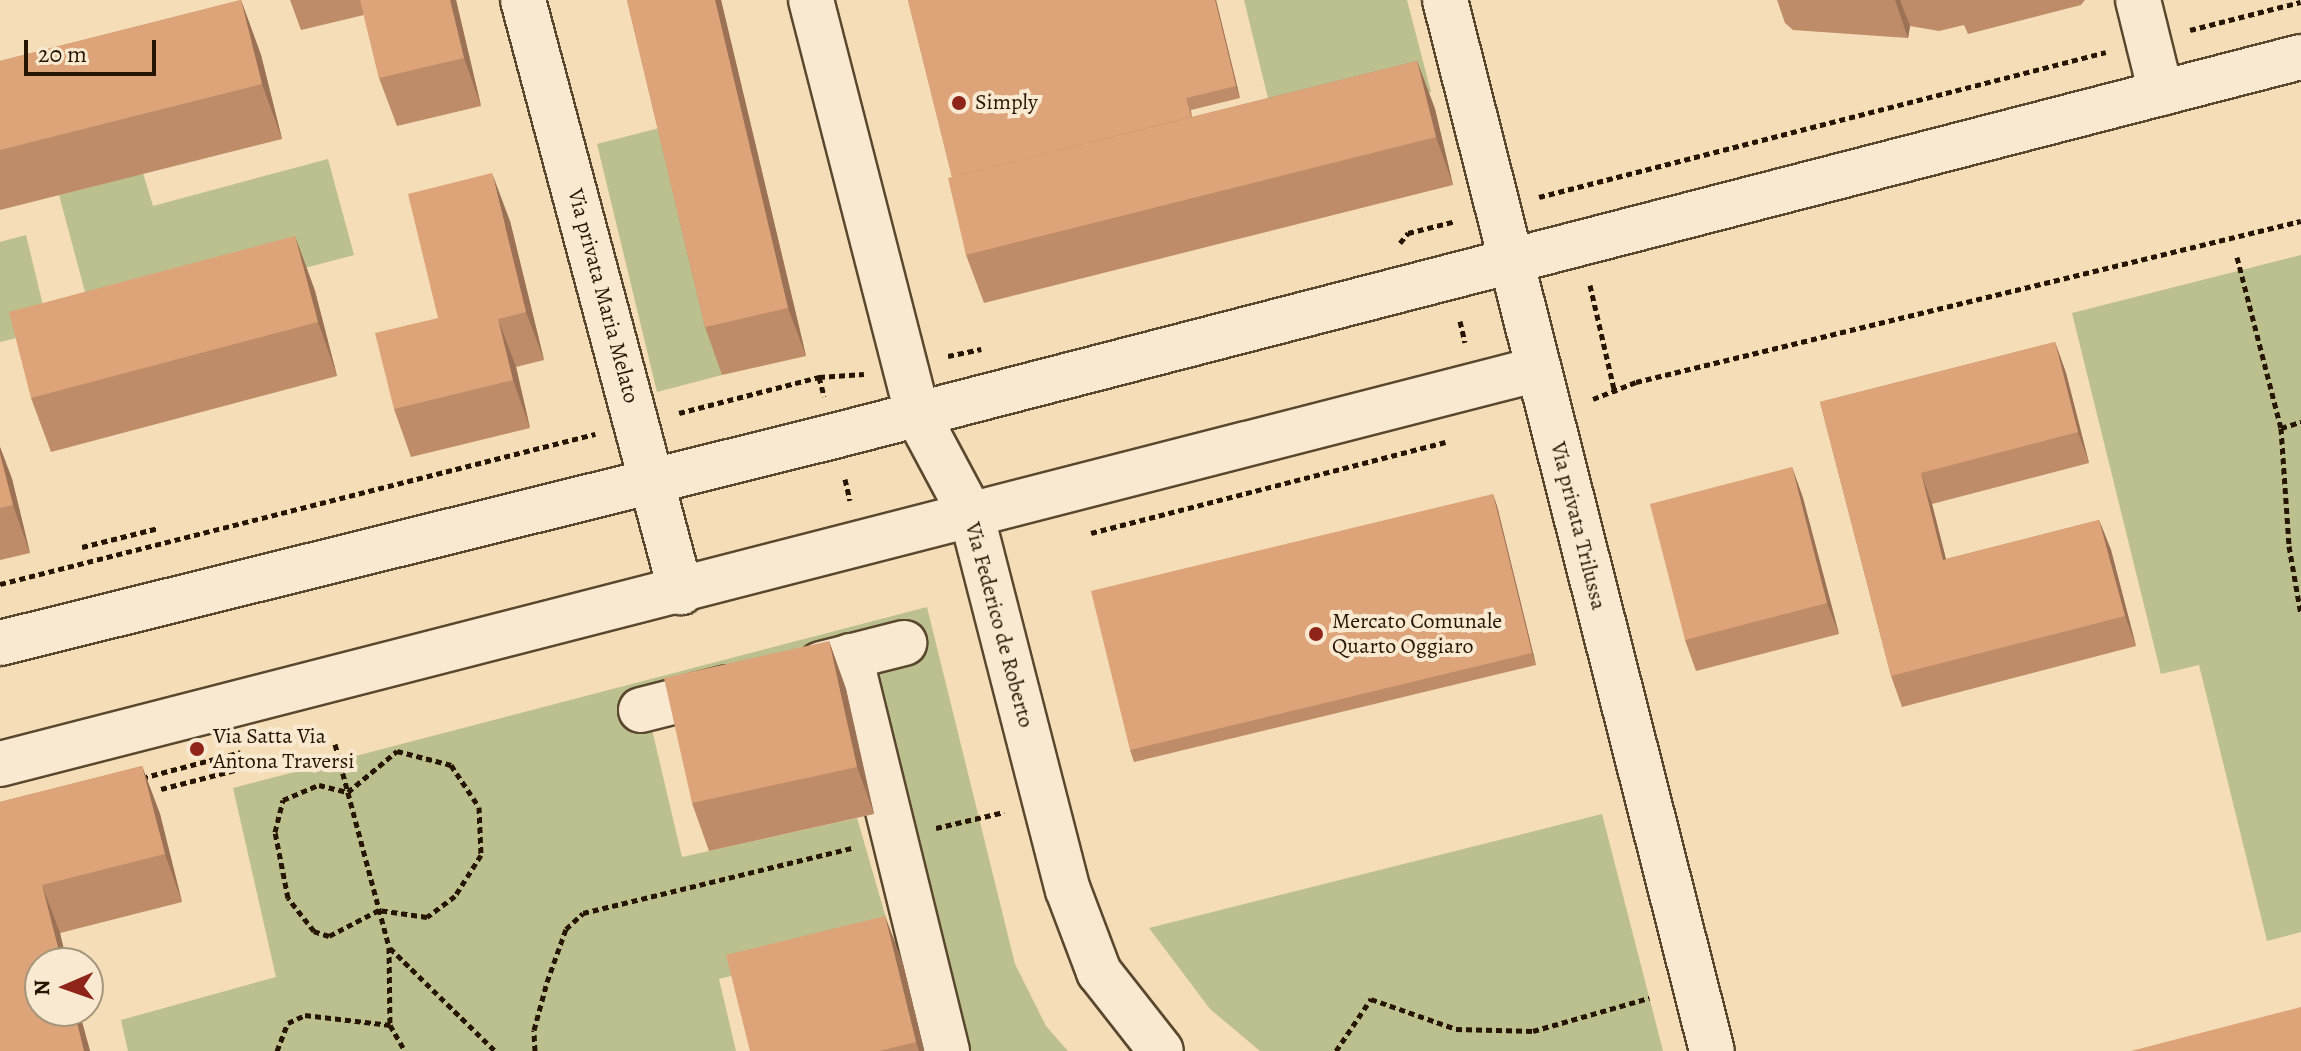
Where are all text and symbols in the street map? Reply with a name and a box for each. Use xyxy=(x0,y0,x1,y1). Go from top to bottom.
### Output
scale bar xyxy=(28,24,160,74)
text: 20 m xyxy=(38,38,87,70)
place label: Simply xyxy=(975,90,1038,116)
marker: Simply xyxy=(950,94,968,112)
street label: Via privata Maria Melato xyxy=(562,186,644,406)
street label: Via privata Trilussa xyxy=(1544,439,1612,613)
street label: Via Federico de Roberto xyxy=(959,519,1039,731)
place label: Mercato Comunale Quarto Oggiaro xyxy=(1332,608,1502,660)
marker: Mercato Comunale Quarto Oggiaro xyxy=(1307,625,1325,643)
place label: Via Satta Via Antona Traversi xyxy=(213,723,355,774)
marker: Via Satta Via Antona Traversi xyxy=(188,740,206,758)
north arrow xyxy=(24,947,104,1027)
text: N xyxy=(27,979,57,996)

